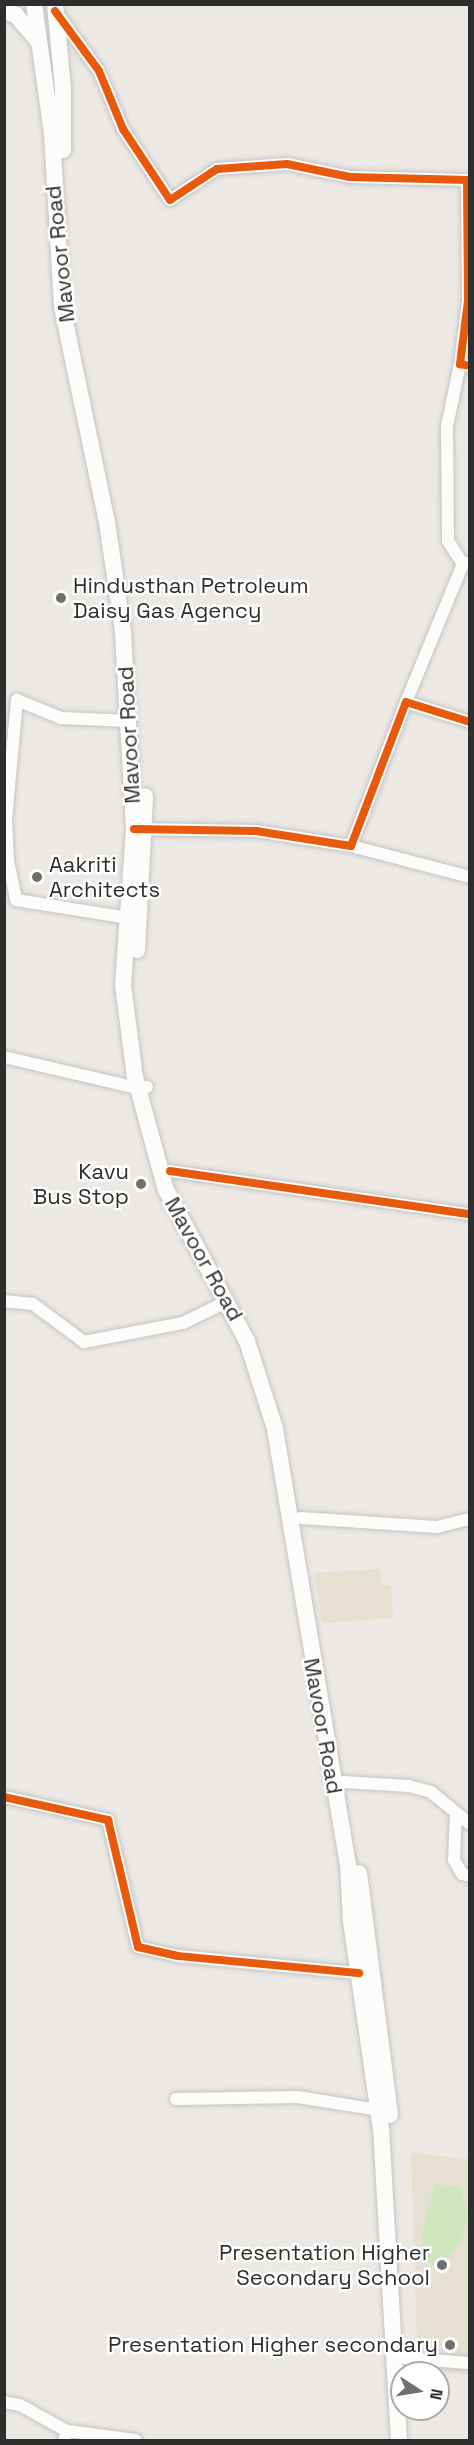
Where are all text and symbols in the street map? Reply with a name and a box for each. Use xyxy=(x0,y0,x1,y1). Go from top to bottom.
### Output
street label: Mavoor Road xyxy=(40,184,80,324)
place label: Hindusthan Petroleum Daisy Gas Agency xyxy=(73,572,309,624)
marker: Hindusthan Petroleum Daisy Gas Agency xyxy=(54,591,68,605)
street label: Mavoor Road xyxy=(112,666,146,804)
place label: Aakriti Architects xyxy=(49,851,160,902)
marker: Aakriti Architects xyxy=(30,870,44,884)
place label: Kavu Bus Stop xyxy=(33,1158,129,1210)
marker: Kavu Bus Stop xyxy=(134,1177,148,1191)
street label: Mavoor Road xyxy=(159,1192,249,1326)
street label: Mavoor Road xyxy=(298,1656,348,1796)
place label: Presentation Higher Secondary School xyxy=(219,2239,430,2290)
marker: Presentation Higher Secondary School xyxy=(435,2258,449,2272)
place label: Presentation Higher secondary xyxy=(108,2332,438,2358)
marker: Presentation Higher secondary xyxy=(443,2338,457,2352)
north arrow xyxy=(390,2361,450,2421)
text: N xyxy=(425,2387,448,2402)

